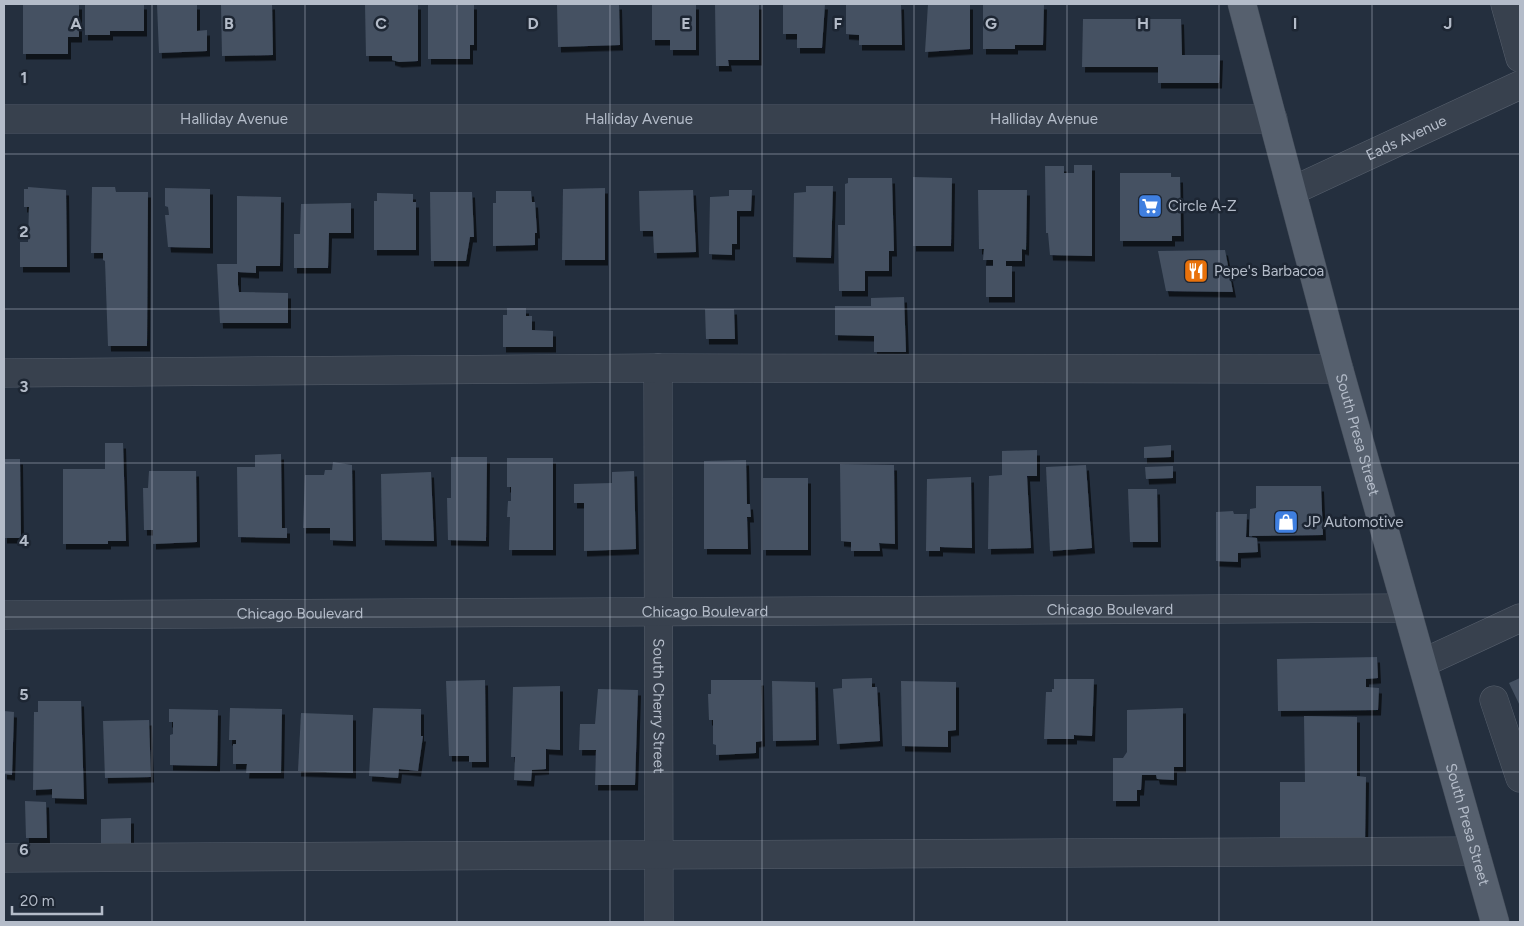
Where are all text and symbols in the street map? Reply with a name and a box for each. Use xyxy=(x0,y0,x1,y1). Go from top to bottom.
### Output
text: A xyxy=(70,14,82,33)
text: B xyxy=(224,14,234,33)
text: C xyxy=(375,14,387,33)
text: D xyxy=(527,14,539,33)
text: E xyxy=(681,14,691,33)
text: F xyxy=(834,14,843,33)
text: G xyxy=(985,14,997,33)
text: H xyxy=(1137,14,1149,33)
text: I xyxy=(1293,14,1297,33)
text: J xyxy=(1444,14,1452,33)
text: 1 xyxy=(21,68,27,87)
street label: Halliday Avenue xyxy=(180,110,288,128)
street label: Halliday Avenue xyxy=(585,110,693,128)
street label: Halliday Avenue xyxy=(990,110,1098,128)
street label: Eads Avenue xyxy=(1363,111,1449,164)
supermarket icon: Circle A-Z xyxy=(1137,193,1163,219)
place label: Circle A-Z xyxy=(1168,197,1237,215)
text: 2 xyxy=(19,222,29,241)
restaurant icon: Pepe's Barbacoa xyxy=(1183,258,1209,284)
place label: Pepe's Barbacoa xyxy=(1214,262,1324,280)
street label: South Presa Street xyxy=(1332,371,1383,498)
text: 3 xyxy=(20,377,29,396)
shop icon: JP Automotive xyxy=(1273,509,1299,535)
place label: JP Automotive xyxy=(1304,513,1403,531)
text: 4 xyxy=(19,531,29,550)
street label: Chicago Boulevard xyxy=(1047,600,1173,619)
street label: Chicago Boulevard xyxy=(642,602,768,621)
street label: Chicago Boulevard xyxy=(237,604,363,623)
street label: South Cherry Street xyxy=(649,638,668,774)
text: 5 xyxy=(19,685,29,704)
street label: South Presa Street xyxy=(1442,761,1493,888)
text: 6 xyxy=(19,840,29,859)
scale bar xyxy=(12,884,102,916)
text: 20 m xyxy=(20,892,54,910)

